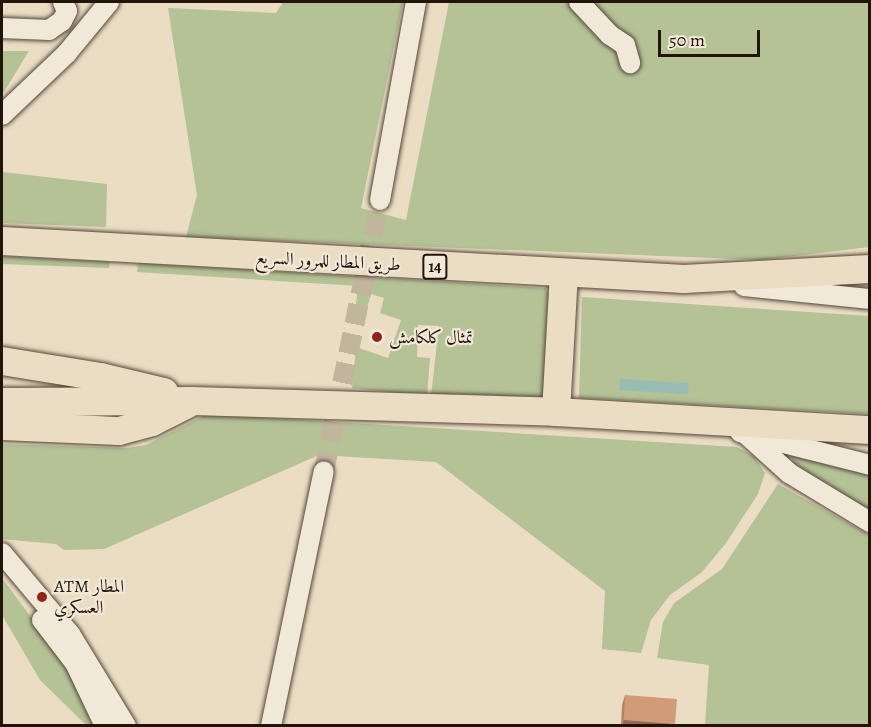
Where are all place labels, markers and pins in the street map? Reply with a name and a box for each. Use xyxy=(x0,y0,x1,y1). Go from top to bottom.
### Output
place label: تمثال كلكامش xyxy=(389,326,473,348)
marker: تمثال كلكامش xyxy=(370,330,384,344)
place label: ATM المطار العسكري xyxy=(54,576,124,618)
marker: ATM المطار العسكري xyxy=(35,590,49,604)

